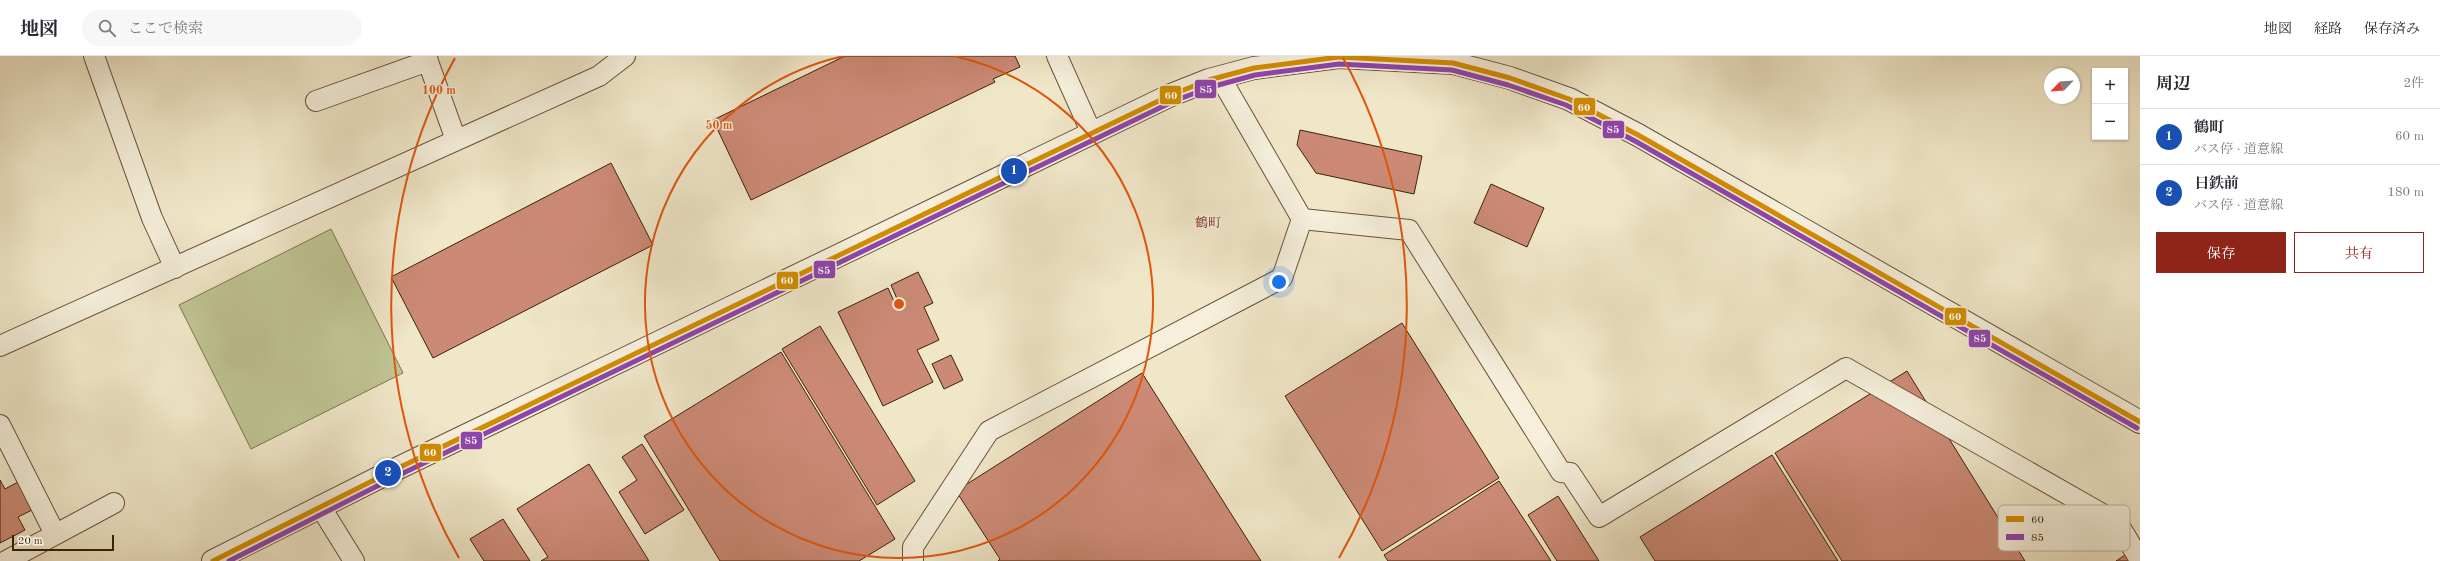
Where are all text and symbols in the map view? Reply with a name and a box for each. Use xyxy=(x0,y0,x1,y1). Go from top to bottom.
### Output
search box xyxy=(82,10,362,46)
icon: search xyxy=(96,17,118,39)
text: 地図 xyxy=(20,21,58,40)
text: ここで検索 xyxy=(128,22,203,37)
text: 地図 xyxy=(2264,22,2292,36)
text: 経路 xyxy=(2314,22,2342,36)
text: 保存済み xyxy=(2364,22,2420,36)
north arrow xyxy=(2044,68,2080,104)
map controls xyxy=(2092,68,2128,140)
button: + xyxy=(2092,68,2128,104)
text: 周辺 xyxy=(2156,76,2190,93)
text: 2件 xyxy=(2403,77,2424,90)
line badge: 85 xyxy=(1194,79,1217,99)
text: 100 m xyxy=(422,85,456,97)
line badge: 60 xyxy=(1159,85,1182,105)
text: 85 xyxy=(1200,85,1212,96)
text: 60 xyxy=(1165,91,1177,102)
line badge: 60 xyxy=(1573,97,1596,116)
text: 60 xyxy=(1578,103,1590,114)
button: − xyxy=(2092,104,2128,140)
text: 50 m xyxy=(706,119,733,132)
line badge: 85 xyxy=(1602,120,1625,139)
text: 鶴町 xyxy=(2194,121,2224,136)
text: 85 xyxy=(1607,125,1619,136)
text: 1 xyxy=(2165,130,2173,143)
text: 60 m xyxy=(2395,130,2424,143)
text: バス停 · 道意線 xyxy=(2194,143,2283,156)
pin: 1 xyxy=(1001,156,1027,186)
text: 日鉄前 xyxy=(2194,177,2239,192)
text: 2 xyxy=(2165,186,2173,199)
text: 180 m xyxy=(2387,186,2424,199)
text: バス停 · 道意線 xyxy=(2194,199,2283,212)
district label: 鶴町 xyxy=(1195,216,1221,230)
button: 保存 xyxy=(2156,232,2286,273)
button: 共有 xyxy=(2294,232,2424,273)
line badge: 85 xyxy=(813,260,836,279)
text: 85 xyxy=(818,266,830,277)
line badge: 60 xyxy=(776,271,799,290)
your location xyxy=(1269,272,1289,292)
text: 60 xyxy=(781,276,793,287)
centre of rings xyxy=(892,297,906,311)
line badge: 60 xyxy=(1944,307,1967,326)
text: 60 xyxy=(1949,312,1961,323)
line badge: 85 xyxy=(1968,329,1991,348)
text: 85 xyxy=(1974,334,1986,345)
line badge: 85 xyxy=(460,431,483,450)
text: 85 xyxy=(465,436,477,447)
line badge: 60 xyxy=(419,443,442,462)
text: 60 xyxy=(424,448,436,459)
pin: 2 xyxy=(375,458,401,488)
legend xyxy=(1998,505,2130,551)
text: 60 xyxy=(2031,515,2044,526)
scale bar xyxy=(12,533,114,552)
text: 85 xyxy=(2031,533,2044,544)
text: 20 m xyxy=(18,536,43,547)

